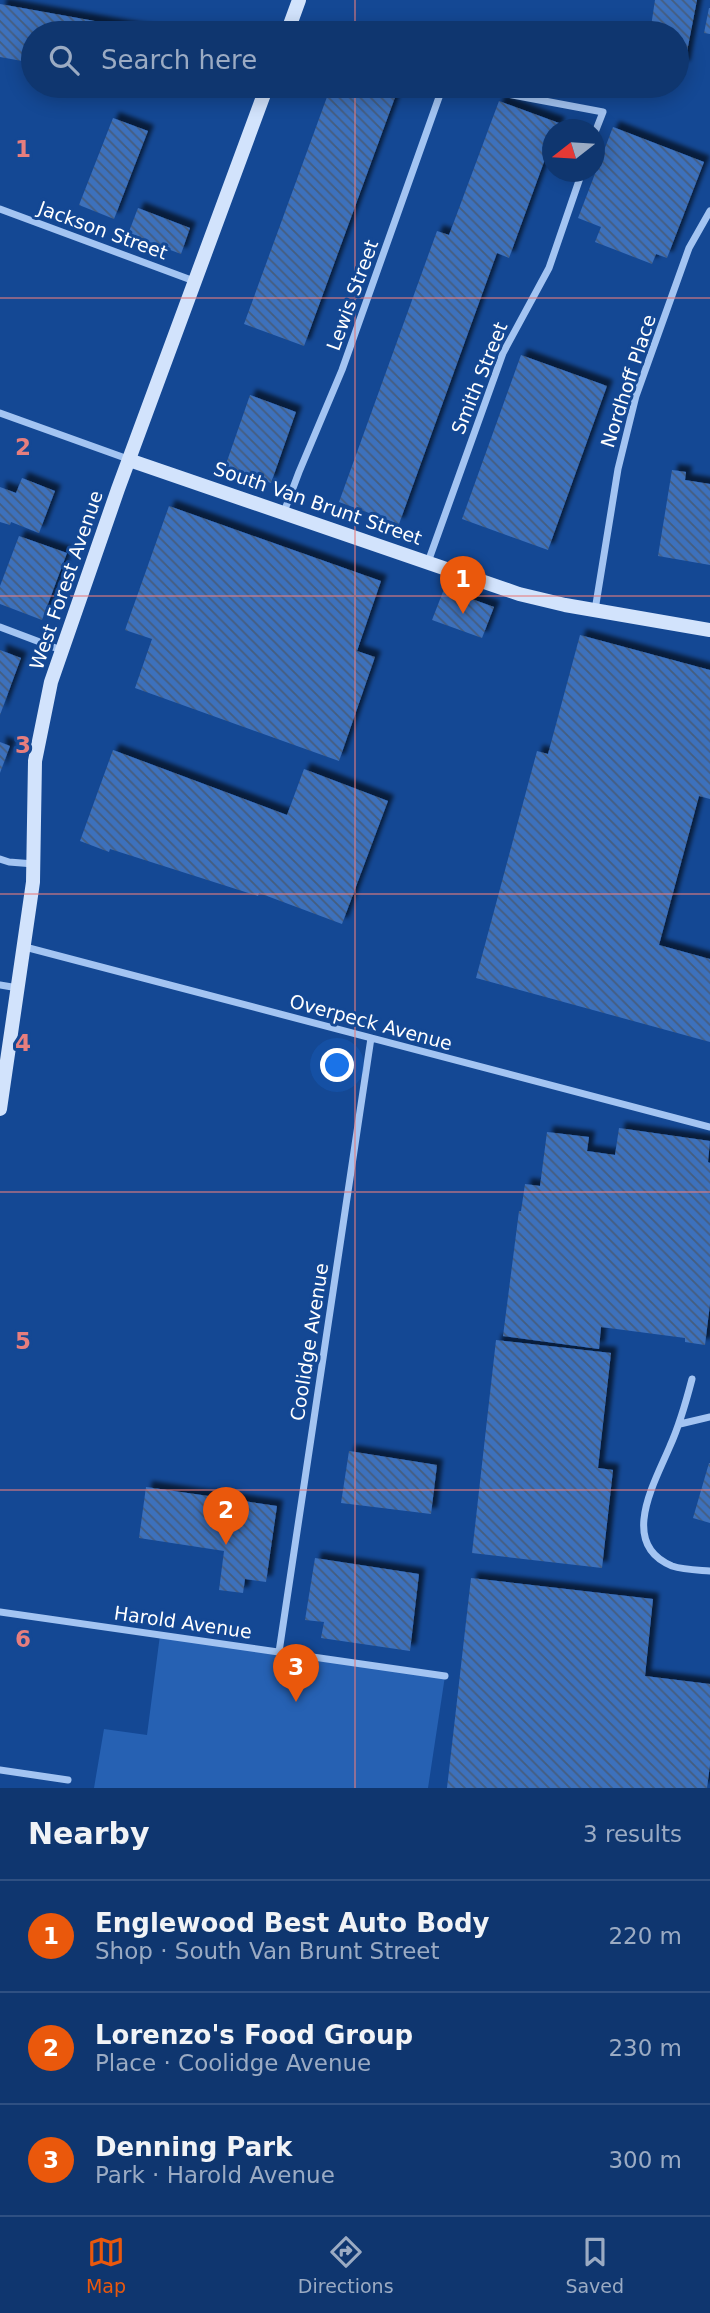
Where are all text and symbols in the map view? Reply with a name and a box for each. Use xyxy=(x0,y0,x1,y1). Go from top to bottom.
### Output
search box xyxy=(21,21,689,98)
icon: search xyxy=(45,41,83,79)
text: Search here xyxy=(101,45,257,75)
north arrow xyxy=(542,119,605,182)
text: 1 xyxy=(15,136,31,162)
street label: Jackson Street xyxy=(34,196,171,264)
street label: Lewis Street xyxy=(322,237,382,353)
street label: Nordhoff Place xyxy=(596,312,660,450)
street label: Smith Street xyxy=(446,319,512,437)
text: 2 xyxy=(15,434,31,460)
street label: South Van Brunt Street xyxy=(211,457,425,549)
street label: West Forest Avenue xyxy=(25,488,107,672)
pin: 1 xyxy=(440,556,486,614)
text: 3 xyxy=(15,732,31,758)
street label: Overpeck Avenue xyxy=(287,990,455,1054)
text: 4 xyxy=(15,1030,31,1056)
your location xyxy=(320,1048,354,1082)
street label: Coolidge Avenue xyxy=(286,1262,332,1422)
text: 5 xyxy=(15,1328,31,1354)
pin: 2 xyxy=(203,1487,249,1545)
street label: Harold Avenue xyxy=(113,1601,253,1643)
text: 6 xyxy=(15,1626,31,1652)
pin: 3 xyxy=(273,1644,319,1702)
text: Nearby xyxy=(28,1816,150,1851)
text: 3 results xyxy=(583,1821,682,1847)
text: Englewood Best Auto Body xyxy=(95,1908,489,1938)
text: 1 xyxy=(43,1923,59,1949)
text: 220 m xyxy=(608,1923,682,1949)
text: Shop · South Van Brunt Street xyxy=(95,1938,439,1964)
text: Lorenzo's Food Group xyxy=(95,2020,413,2050)
text: 2 xyxy=(43,2035,59,2061)
text: 230 m xyxy=(608,2035,682,2061)
text: Place · Coolidge Avenue xyxy=(95,2050,371,2076)
text: Denning Park xyxy=(95,2132,292,2162)
text: 3 xyxy=(43,2147,59,2173)
text: 300 m xyxy=(608,2147,682,2173)
text: Park · Harold Avenue xyxy=(95,2162,335,2188)
tab: Map xyxy=(86,2233,126,2297)
tab: Directions xyxy=(298,2233,394,2297)
tab: Saved xyxy=(565,2233,624,2297)

